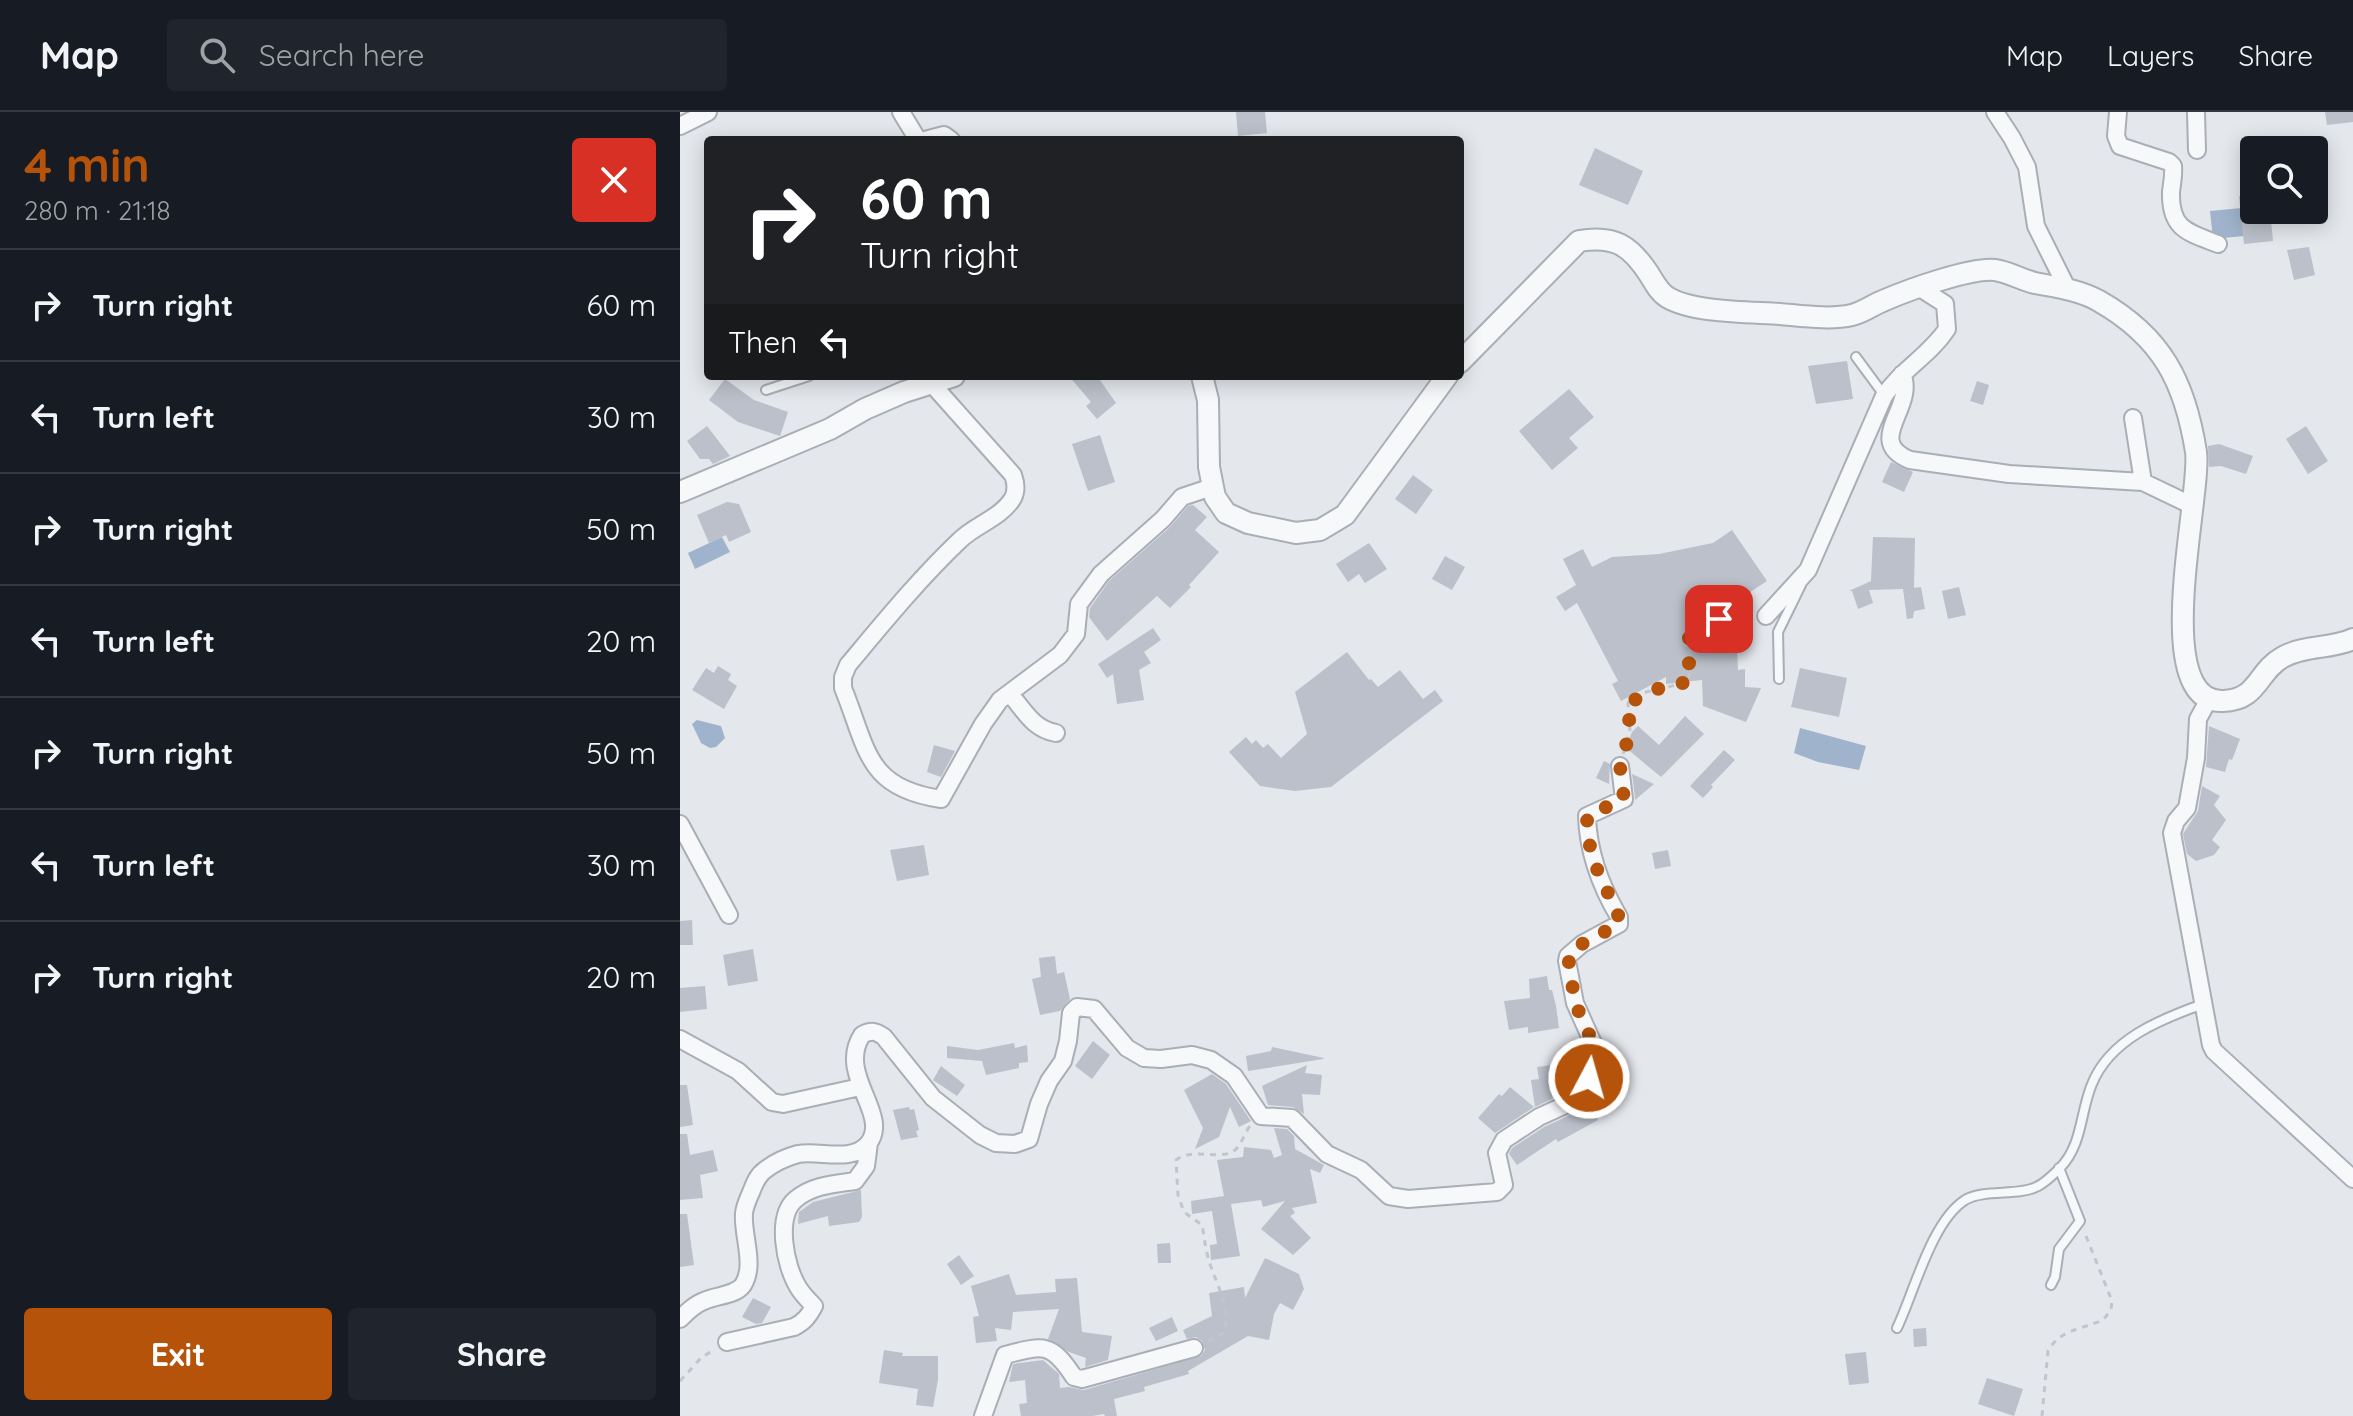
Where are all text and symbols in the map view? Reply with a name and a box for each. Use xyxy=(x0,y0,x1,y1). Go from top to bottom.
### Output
search box xyxy=(167,19,727,91)
text: Map xyxy=(40,31,119,79)
icon: search xyxy=(195,33,239,77)
text: Search here xyxy=(259,36,424,74)
text: Map xyxy=(2006,38,2063,73)
text: Layers xyxy=(2107,38,2194,73)
text: Share xyxy=(2238,38,2313,73)
text: 4 min xyxy=(24,134,150,194)
map controls xyxy=(2240,136,2328,224)
button: search xyxy=(2240,136,2328,224)
button: close xyxy=(572,138,656,222)
text: 60 m xyxy=(860,163,993,233)
icon: right xyxy=(728,168,832,272)
text: 280 m · 21:18 xyxy=(24,194,171,227)
text: Turn right xyxy=(860,232,1019,277)
icon: right xyxy=(24,283,68,327)
text: Turn right xyxy=(92,286,233,324)
text: 60 m xyxy=(586,286,656,324)
icon: left xyxy=(813,320,857,364)
text: Then xyxy=(728,323,797,361)
icon: left xyxy=(24,395,68,439)
text: Turn left xyxy=(92,398,215,436)
text: 30 m xyxy=(587,398,656,436)
icon: right xyxy=(24,507,68,551)
text: Turn right xyxy=(92,510,233,548)
text: 50 m xyxy=(586,510,656,548)
pin xyxy=(1685,585,1753,653)
icon: arrive xyxy=(1697,597,1741,641)
icon: left xyxy=(24,619,68,663)
text: Turn left xyxy=(92,622,215,660)
text: 20 m xyxy=(586,622,656,660)
icon: right xyxy=(24,731,68,775)
text: Turn right xyxy=(92,734,233,772)
text: 50 m xyxy=(586,734,656,772)
icon: left xyxy=(24,843,68,887)
text: Turn left xyxy=(92,846,215,884)
text: 30 m xyxy=(587,846,656,884)
icon: right xyxy=(24,955,68,999)
text: Turn right xyxy=(92,958,233,996)
text: 20 m xyxy=(586,958,656,996)
position arrow xyxy=(1547,1036,1631,1120)
button: Exit xyxy=(24,1308,332,1400)
button: Share xyxy=(348,1308,656,1400)

